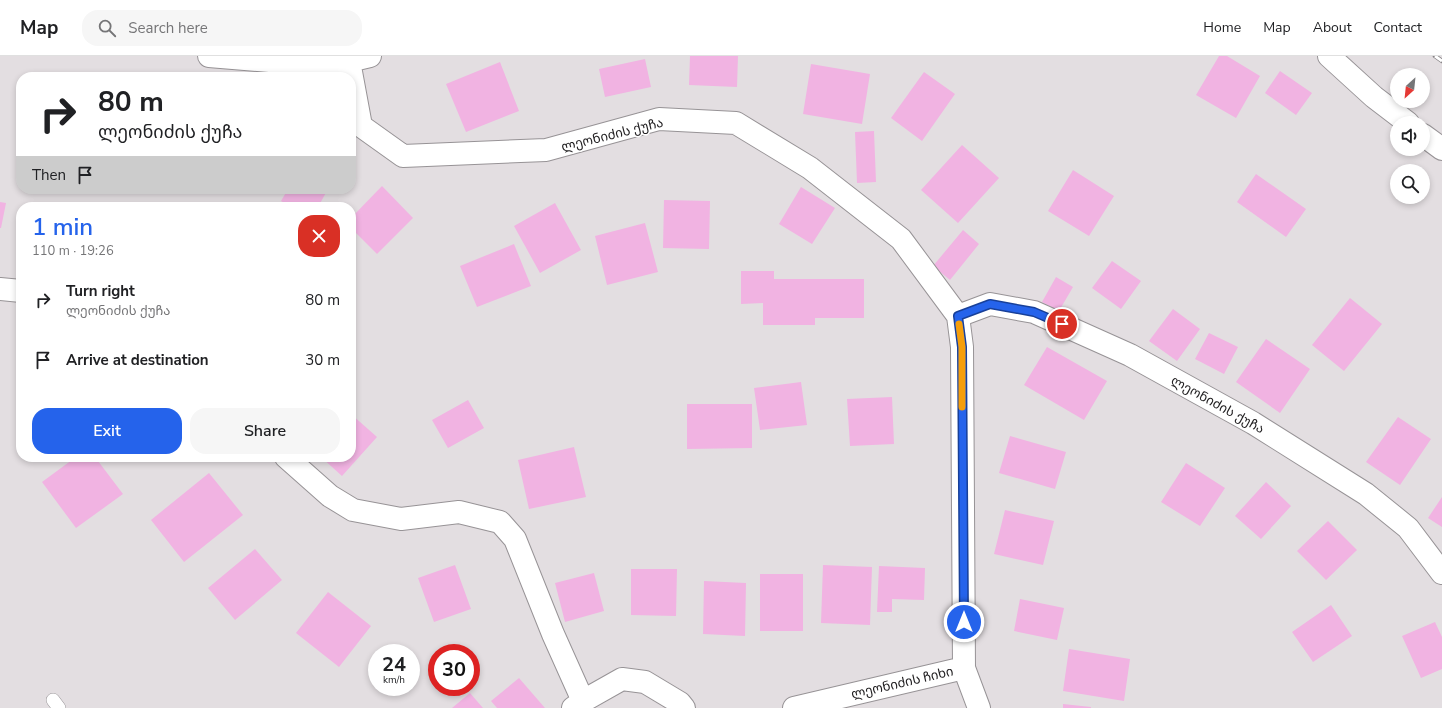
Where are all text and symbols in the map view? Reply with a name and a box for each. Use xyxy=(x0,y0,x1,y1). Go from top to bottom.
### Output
search box xyxy=(82,10,362,46)
text: Map xyxy=(20,15,58,41)
icon: search xyxy=(96,17,118,39)
text: Search here xyxy=(128,18,208,38)
text: Home xyxy=(1203,18,1241,37)
text: Map xyxy=(1263,18,1291,37)
text: About xyxy=(1313,18,1352,37)
text: Contact xyxy=(1374,18,1422,37)
north arrow xyxy=(1390,68,1430,108)
map controls xyxy=(1390,68,1430,204)
text: 80 m xyxy=(98,83,164,121)
icon: right xyxy=(32,88,84,140)
street label: ლეონიძის ქუჩა xyxy=(559,114,665,156)
button: sound xyxy=(1390,116,1430,156)
text: ლეონიძის ქუჩა xyxy=(98,120,243,144)
icon: arrive xyxy=(74,164,96,186)
button: search xyxy=(1390,164,1430,204)
text: Then xyxy=(32,165,66,185)
text: 1 min xyxy=(32,211,93,243)
button: close xyxy=(298,215,340,257)
text: 110 m · 19:26 xyxy=(32,242,114,260)
text: Turn right xyxy=(66,281,135,301)
icon: right xyxy=(32,289,54,311)
text: 80 m xyxy=(305,290,340,310)
text: ლეონიძის ქუჩა xyxy=(66,302,170,320)
pin xyxy=(1045,307,1079,341)
icon: arrive xyxy=(1051,313,1073,335)
icon: arrive xyxy=(32,349,54,371)
text: Arrive at destination xyxy=(66,350,209,370)
text: 30 m xyxy=(305,350,340,370)
street label: ლეონიძის ქუჩა xyxy=(1168,372,1268,438)
button: Exit xyxy=(32,408,182,454)
button: Share xyxy=(190,408,340,454)
position arrow xyxy=(943,601,985,643)
speed limit sign: 30 xyxy=(428,644,480,696)
text: 24 xyxy=(382,651,406,678)
street label: ლეონიძის ჩიხი xyxy=(849,662,955,703)
text: km/h xyxy=(383,673,405,687)

